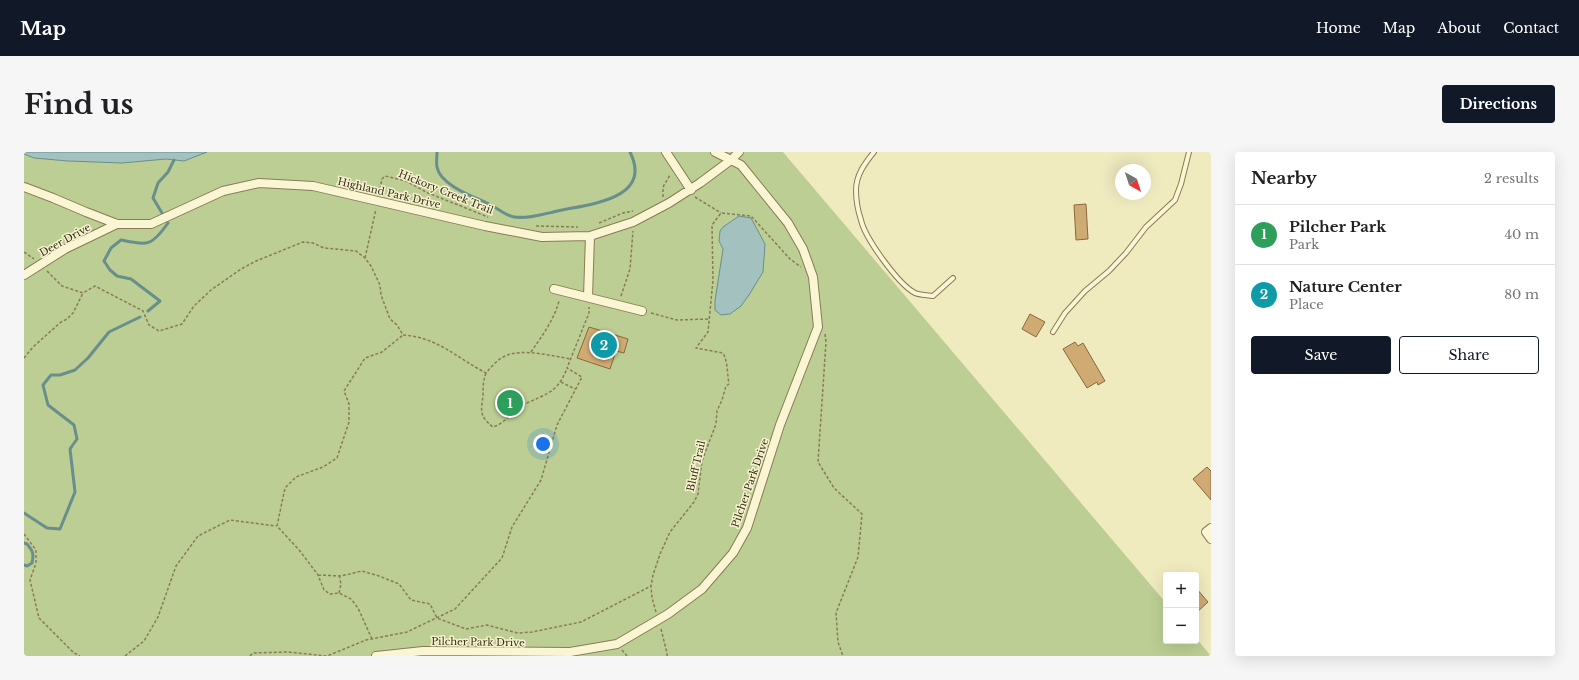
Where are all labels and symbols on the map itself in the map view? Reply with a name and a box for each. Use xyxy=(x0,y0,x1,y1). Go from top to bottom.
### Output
north arrow xyxy=(1115,164,1151,200)
street label: Hickory Creek Trail xyxy=(397,167,495,217)
street label: Highland Park Drive xyxy=(336,175,442,211)
street label: Deer Drive xyxy=(37,221,93,259)
pin: 2 xyxy=(591,330,617,360)
pin: 1 xyxy=(497,388,523,418)
your location xyxy=(533,434,553,454)
street label: Pilcher Park Drive xyxy=(729,436,771,529)
street label: Bluff Trail xyxy=(684,439,708,493)
street label: Pilcher Park Drive xyxy=(431,635,525,649)

